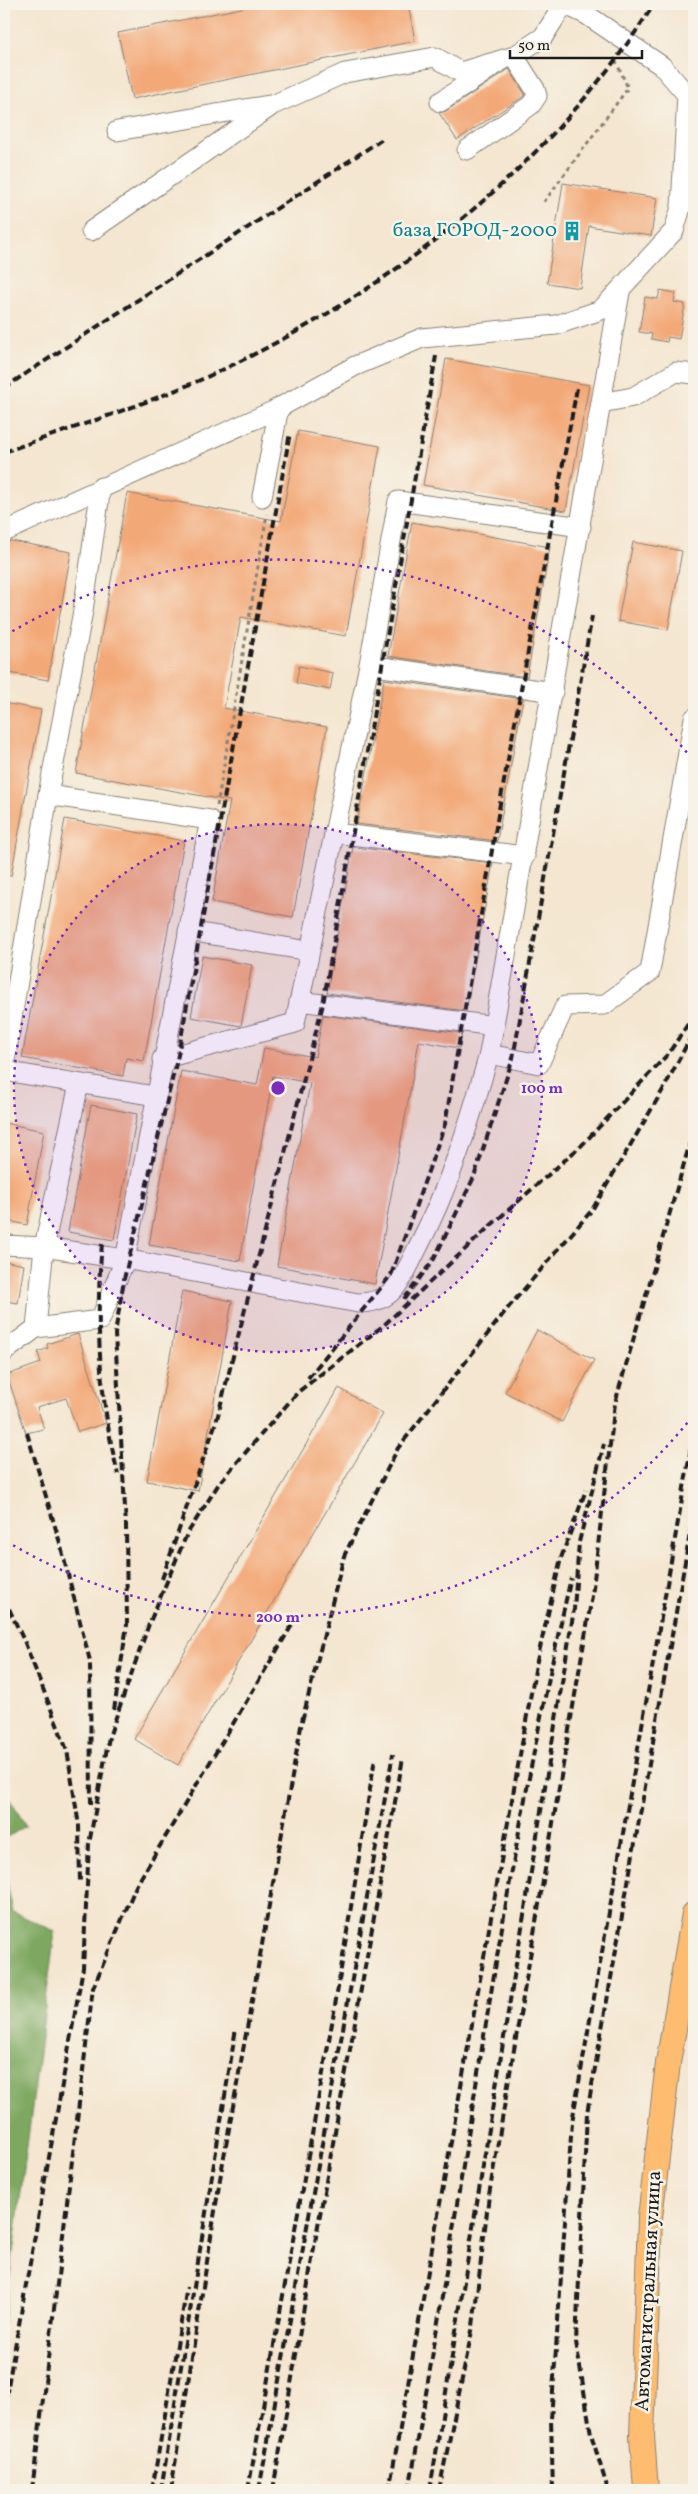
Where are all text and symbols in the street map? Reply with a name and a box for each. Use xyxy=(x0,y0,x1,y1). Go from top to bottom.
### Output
scale bar xyxy=(510,28,643,60)
text: 50 m xyxy=(518,36,550,57)
place label: база ГОРОД-2000 xyxy=(393,217,557,245)
building icon: база ГОРОД-2000 xyxy=(561,220,583,242)
centre of rings xyxy=(269,1079,287,1097)
text: 100 m xyxy=(521,1079,564,1100)
text: 200 m xyxy=(256,1608,300,1629)
street label: Автомагистральная улица xyxy=(629,2170,669,2412)

